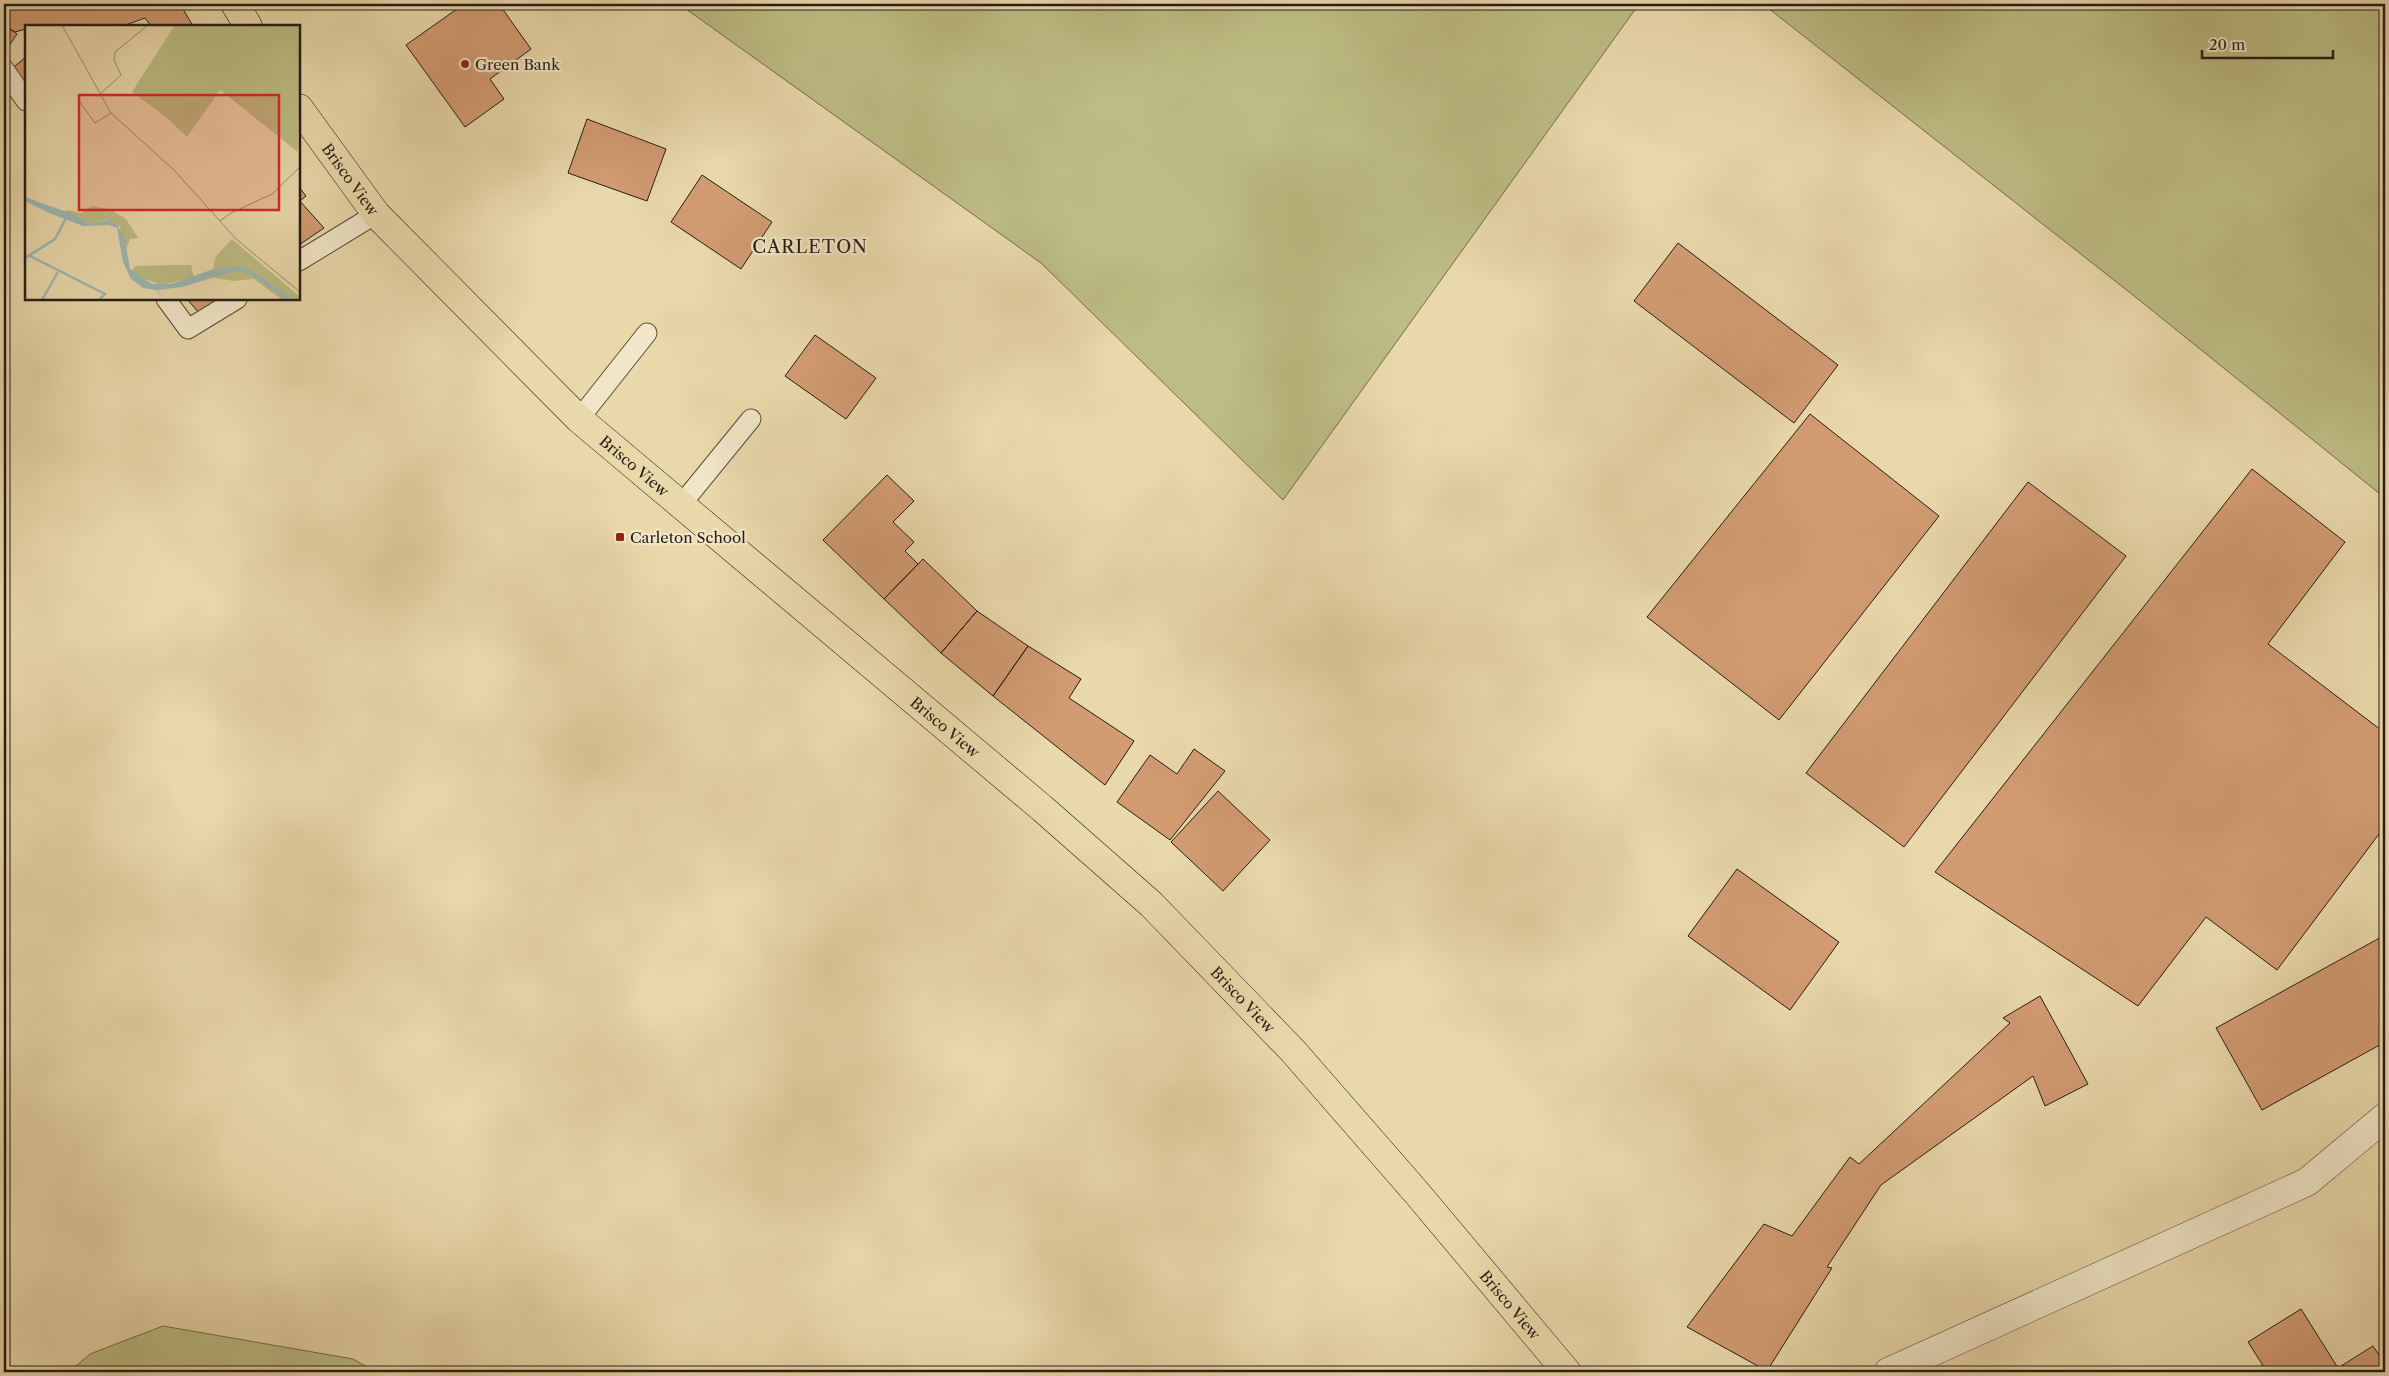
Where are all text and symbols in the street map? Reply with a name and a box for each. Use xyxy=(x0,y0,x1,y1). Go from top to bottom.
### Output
inset map xyxy=(25,25,300,300)
scale bar xyxy=(2202,28,2333,60)
text: 20 m xyxy=(2209,35,2245,54)
place label: Green Bank xyxy=(475,55,561,74)
marker: Green Bank xyxy=(459,58,471,70)
street label: Brisco View xyxy=(318,139,384,219)
district label: CARLETON xyxy=(752,236,868,258)
street label: Brisco View xyxy=(596,431,673,500)
place label: Carleton School xyxy=(630,528,746,547)
marker: Carleton School xyxy=(614,531,626,543)
street label: Brisco View xyxy=(907,692,984,762)
street label: Brisco View xyxy=(1207,962,1280,1037)
street label: Brisco View xyxy=(1476,1266,1545,1344)

